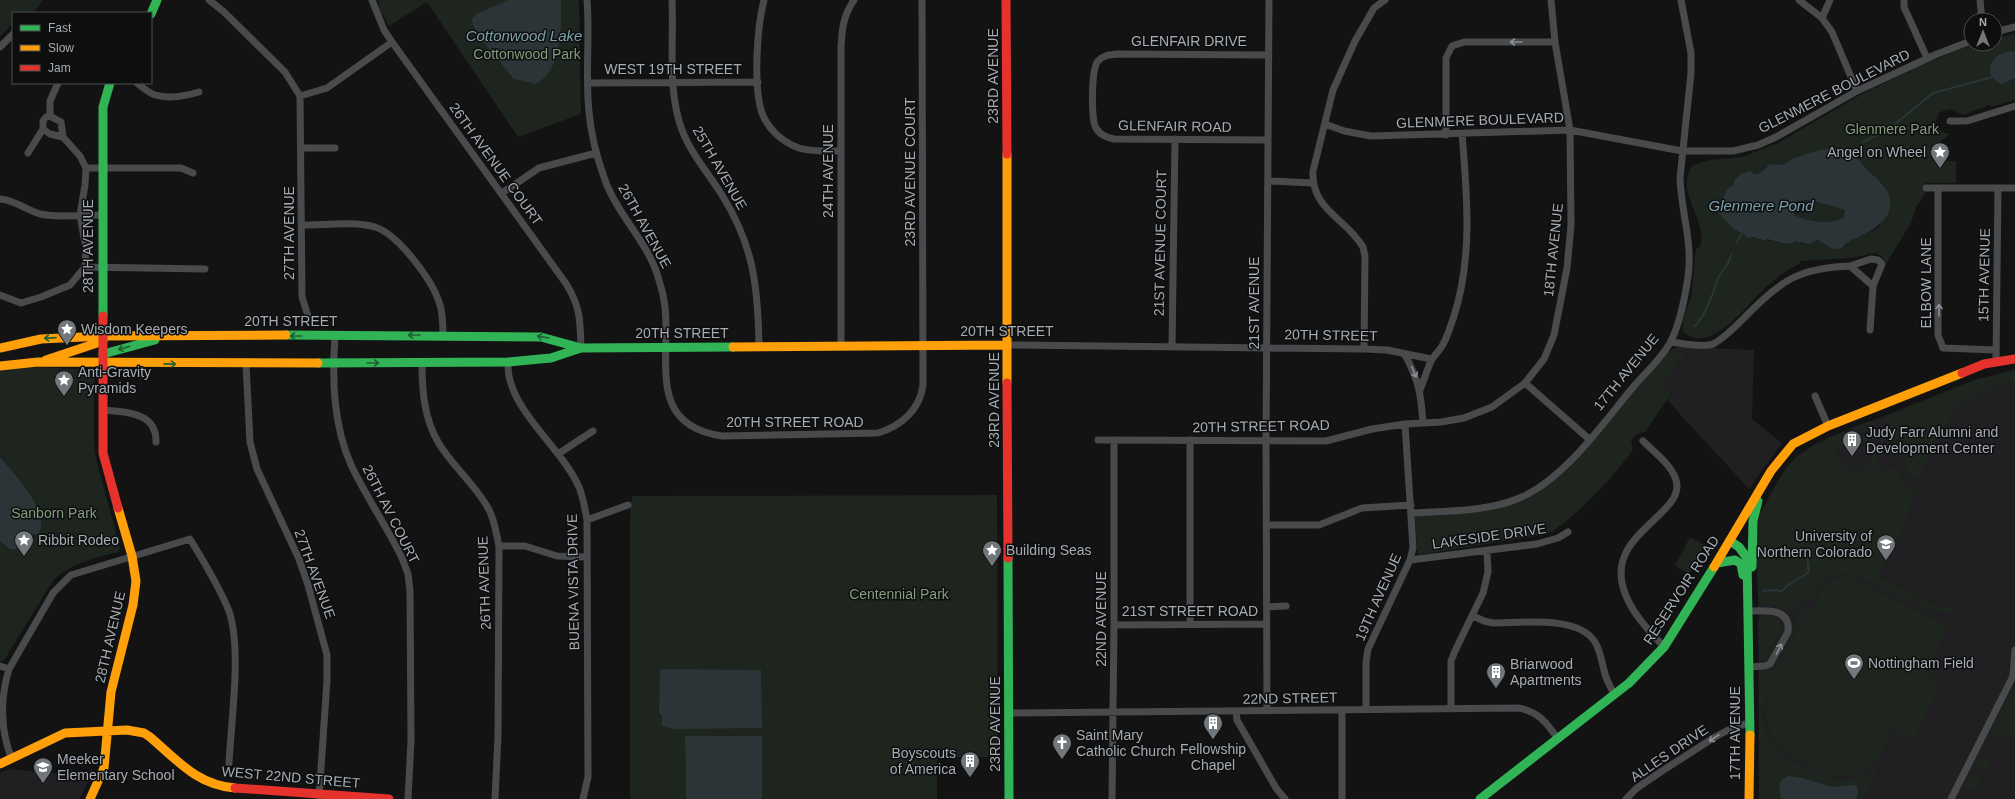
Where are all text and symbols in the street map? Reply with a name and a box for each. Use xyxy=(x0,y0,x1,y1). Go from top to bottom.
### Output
legend xyxy=(12,12,152,84)
north arrow xyxy=(1963,12,2003,52)
text: N xyxy=(1979,16,1987,28)
text: Fast xyxy=(48,21,72,35)
water label: Cottonwood Lake xyxy=(466,27,582,44)
street label: 23RD AVENUE xyxy=(985,28,1001,124)
street label: GLENFAIR DRIVE xyxy=(1131,33,1247,49)
one-way arrow xyxy=(1510,38,1523,46)
text: Slow xyxy=(48,41,74,55)
park label: Cottonwood Park xyxy=(473,46,582,62)
street label: GLENMERE BOULEVARD xyxy=(1756,46,1912,136)
text: Jam xyxy=(48,61,71,75)
street label: WEST 19TH STREET xyxy=(604,61,742,77)
street label: 23RD AVENUE COURT xyxy=(902,97,918,246)
street label: 26TH AVENUE COURT xyxy=(446,100,546,229)
street label: GLENMERE BOULEVARD xyxy=(1396,109,1564,131)
street label: GLENFAIR ROAD xyxy=(1118,117,1232,135)
park label: Glenmere Park xyxy=(1845,121,1940,137)
street label: 25TH AVENUE xyxy=(690,123,750,213)
street label: 24TH AVENUE xyxy=(820,124,836,218)
place icon: Angel on Wheel xyxy=(1929,141,1951,169)
place label: Angel on Wheel xyxy=(1827,144,1926,160)
street label: 21ST AVENUE COURT xyxy=(1151,169,1169,316)
street label: 26TH AVENUE xyxy=(615,181,675,271)
street label: 27TH AVENUE xyxy=(281,186,297,280)
water label: Glenmere Pond xyxy=(1708,197,1814,214)
street label: 28TH AVENUE xyxy=(80,199,96,293)
street label: 18TH AVENUE xyxy=(1540,202,1566,298)
street label: 15TH AVENUE xyxy=(1975,228,1993,322)
street label: ELBOW LANE xyxy=(1918,237,1934,329)
street label: 21ST AVENUE xyxy=(1246,257,1262,349)
one-way arrow xyxy=(1935,304,1943,317)
street label: 20TH STREET xyxy=(244,313,338,329)
place icon: Wisdom Keepers xyxy=(56,318,78,346)
place label: Wisdom Keepers xyxy=(81,321,188,337)
street label: 20TH STREET xyxy=(960,323,1054,339)
street label: 20TH STREET xyxy=(635,325,729,341)
street label: 20TH STREET xyxy=(1284,326,1378,344)
street label: 17TH AVENUE xyxy=(1590,330,1662,414)
one-way arrow xyxy=(408,331,421,339)
one-way arrow xyxy=(290,332,303,340)
one-way arrow xyxy=(537,333,550,341)
one-way arrow xyxy=(44,334,57,341)
one-way arrow xyxy=(118,345,131,352)
street label: 23RD AVENUE xyxy=(986,352,1002,448)
one-way arrow xyxy=(366,359,379,367)
one-way arrow xyxy=(163,360,176,368)
place label: Anti-Gravity Pyramids xyxy=(78,364,151,396)
one-way arrow xyxy=(1410,366,1418,378)
place icon: Anti-Gravity Pyramids xyxy=(53,369,75,397)
street label: 20TH STREET ROAD xyxy=(726,414,864,430)
street label: 20TH STREET ROAD xyxy=(1192,417,1330,435)
place label: Judy Farr Alumni and Development Center xyxy=(1866,424,1998,456)
building icon: Judy Farr Alumni and Development Center xyxy=(1841,429,1863,457)
street label: 26TH AV COURT xyxy=(359,462,423,566)
park label: Sanborn Park xyxy=(11,505,98,521)
street label: BUENA VISTA DRIVE xyxy=(564,514,582,650)
street label: LAKESIDE DRIVE xyxy=(1431,520,1547,552)
street label: 27TH AVENUE xyxy=(291,527,339,621)
place label: University of Northern Colorado xyxy=(1757,528,1872,560)
place icon: Ribbit Rodeo xyxy=(13,529,35,557)
place label: Ribbit Rodeo xyxy=(38,532,119,548)
street label: RESERVOIR ROAD xyxy=(1640,533,1722,647)
school or university icon: University of Northern Colorado xyxy=(1875,533,1897,561)
street label: 26TH AVENUE xyxy=(474,536,494,630)
place icon: Building Seas xyxy=(981,539,1003,567)
place label: Building Seas xyxy=(1006,542,1092,558)
street label: 19TH AVENUE xyxy=(1352,551,1404,643)
street label: 22ND AVENUE xyxy=(1093,571,1109,667)
park label: Centennial Park xyxy=(849,586,950,602)
street label: 28TH AVENUE xyxy=(92,589,128,685)
street label: 21ST STREET ROAD xyxy=(1122,603,1258,619)
one-way arrow xyxy=(1776,643,1783,655)
sports icon: Nottingham Field xyxy=(1843,652,1865,680)
place label: Nottingham Field xyxy=(1868,655,1974,671)
place label: Briarwood Apartments xyxy=(1510,656,1582,688)
building icon: Briarwood Apartments xyxy=(1485,661,1507,689)
street label: 23RD AVENUE xyxy=(987,676,1003,772)
street label: 17TH AVENUE xyxy=(1727,686,1743,780)
street label: 22ND STREET xyxy=(1242,689,1338,707)
building icon: Fellowship Chapel xyxy=(1202,712,1224,740)
street label: ALLES DRIVE xyxy=(1627,721,1711,785)
place label: Saint Mary Catholic Church xyxy=(1076,727,1176,759)
church icon: Saint Mary Catholic Church xyxy=(1051,732,1073,760)
one-way arrow xyxy=(1709,734,1720,742)
place label: Fellowship Chapel xyxy=(1180,741,1246,773)
place label: Boyscouts of America xyxy=(890,745,956,777)
building icon: Boyscouts of America xyxy=(959,750,981,778)
place label: Meeker Elementary School xyxy=(57,751,175,783)
school or university icon: Meeker Elementary School xyxy=(32,756,54,784)
street label: WEST 22ND STREET xyxy=(221,763,361,791)

